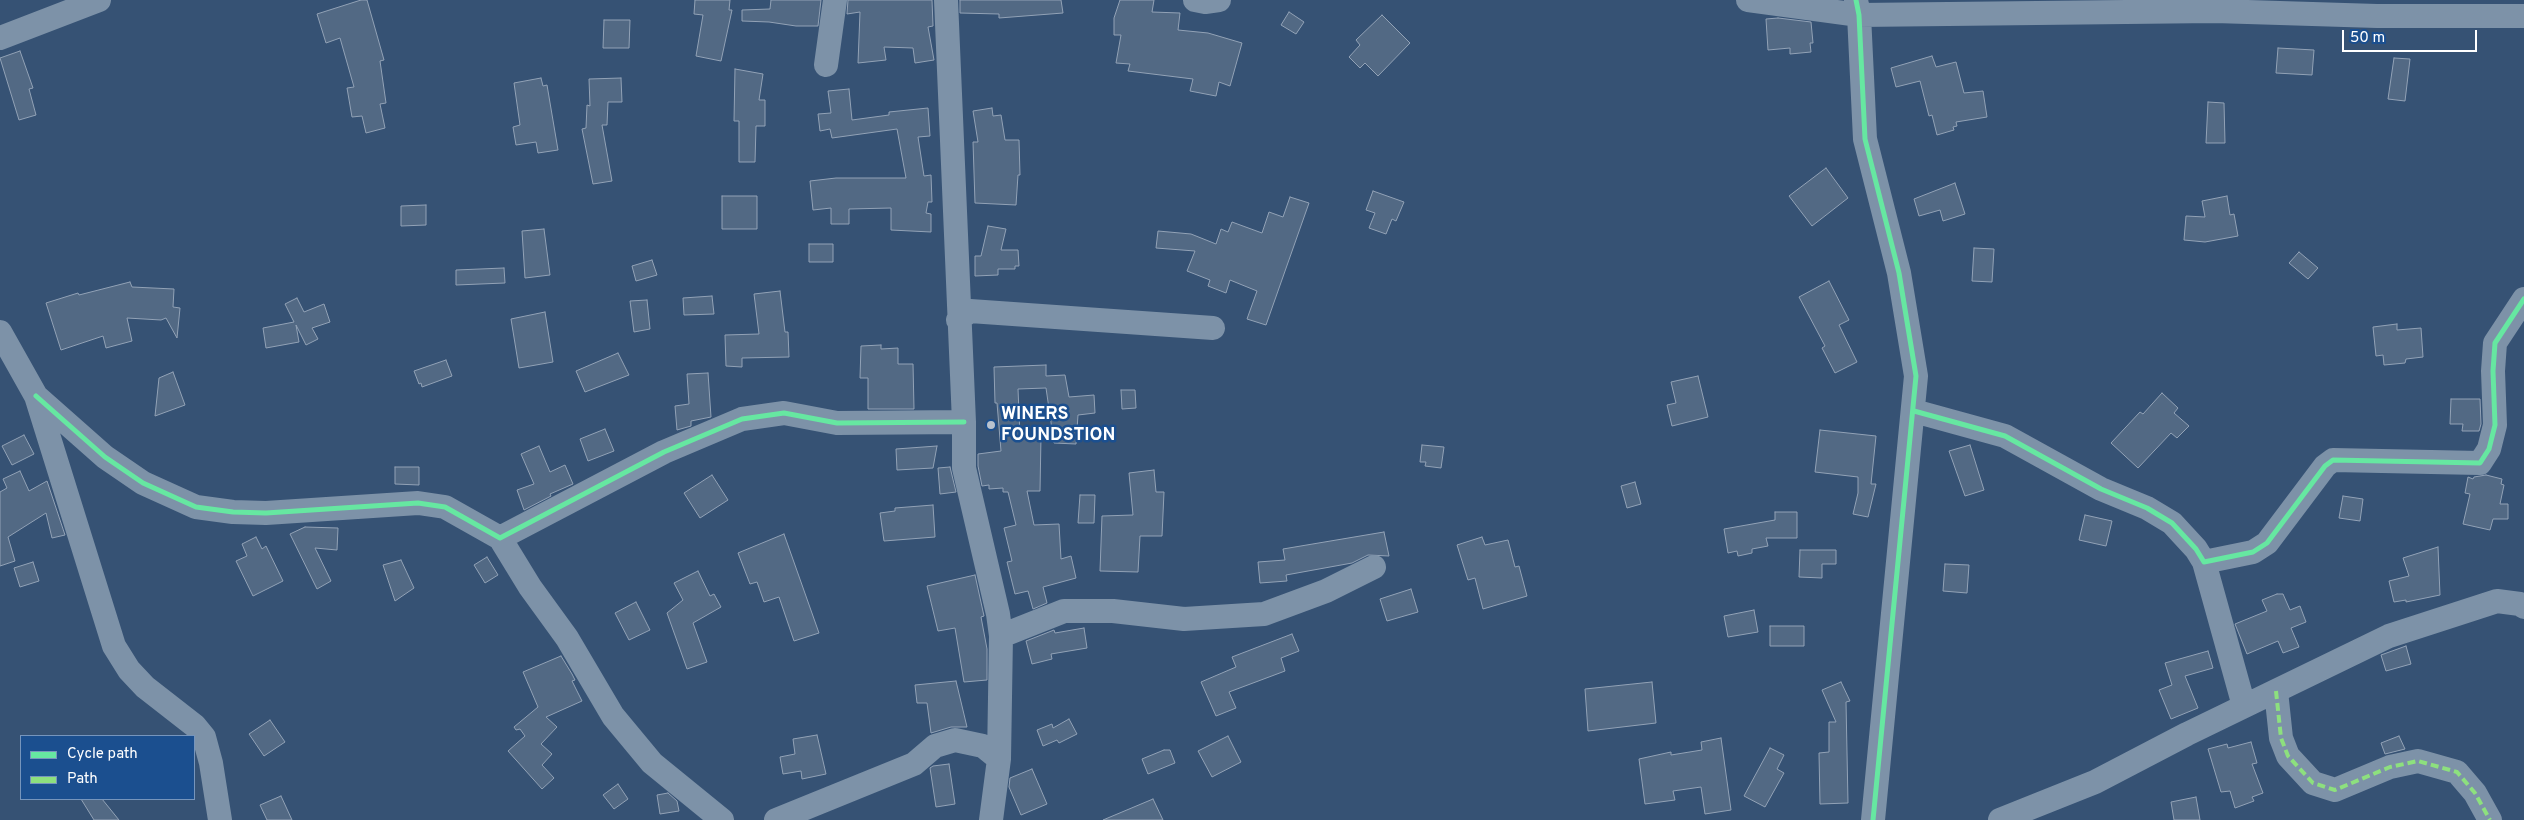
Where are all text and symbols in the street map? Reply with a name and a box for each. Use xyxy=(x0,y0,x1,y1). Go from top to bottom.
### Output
scale bar xyxy=(2344,20,2479,52)
text: 50 m xyxy=(2350,29,2385,48)
place label: WINERS FOUNDSTION xyxy=(1001,404,1115,446)
marker: WINERS FOUNDSTION xyxy=(985,419,997,431)
legend xyxy=(20,735,195,800)
text: Cycle path xyxy=(67,745,138,764)
text: Path xyxy=(67,770,98,789)

